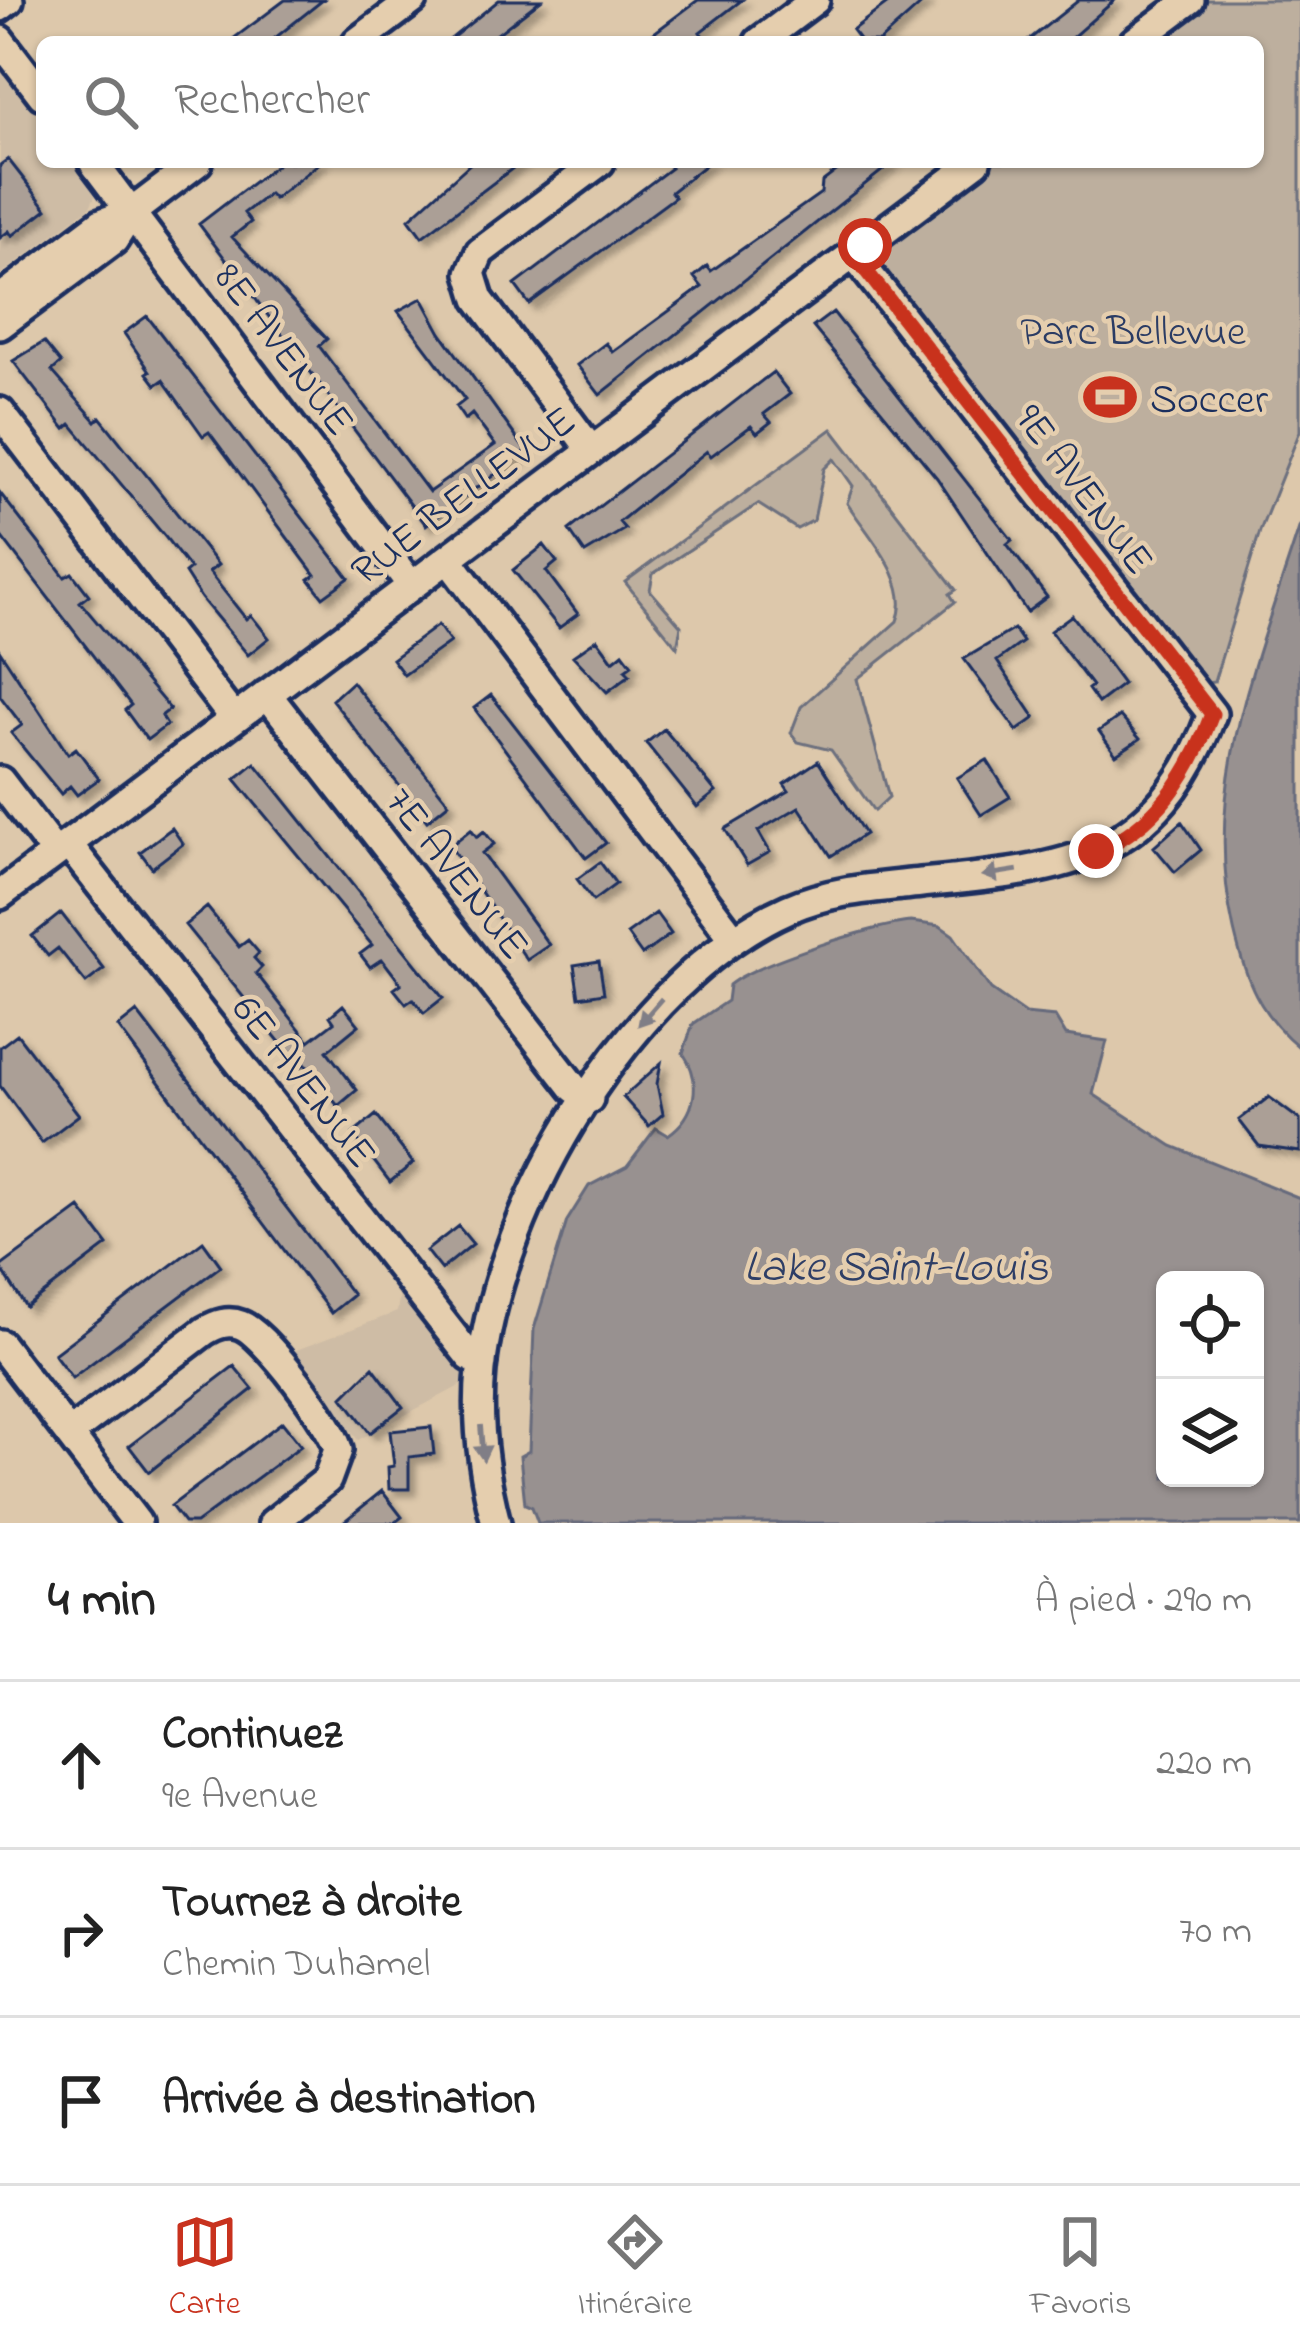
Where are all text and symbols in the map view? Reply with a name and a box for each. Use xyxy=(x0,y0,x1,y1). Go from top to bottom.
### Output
search box xyxy=(36,36,1264,168)
icon: search xyxy=(78,69,144,135)
text: Rechercher xyxy=(174,69,370,135)
route start xyxy=(838,218,892,272)
street label: 8E AVENUE xyxy=(197,251,368,450)
park label: Parc Bellevue xyxy=(1020,303,1246,364)
sports icon: Soccer xyxy=(1081,368,1139,426)
place label: Soccer xyxy=(1150,371,1269,432)
street label: 9E AVENUE xyxy=(998,392,1167,589)
street label: RUE BELLEVUE xyxy=(339,393,590,603)
street label: 7E AVENUE xyxy=(368,775,542,974)
route end xyxy=(1069,824,1123,878)
one-way arrow xyxy=(981,864,1018,883)
street label: 6E AVENUE xyxy=(215,983,390,1183)
one-way arrow xyxy=(637,996,663,1026)
water label: Lake Saint-Louis xyxy=(744,1236,1048,1302)
map controls xyxy=(1156,1271,1264,1487)
button: locate xyxy=(1156,1271,1264,1379)
button: layers xyxy=(1156,1379,1264,1487)
one-way arrow xyxy=(472,1425,491,1462)
text: 4 min xyxy=(48,1564,156,1639)
text: À pied · 290 m xyxy=(1035,1573,1252,1630)
text: Continuez xyxy=(162,1703,342,1769)
icon: ahead xyxy=(48,1732,114,1798)
text: 220 m xyxy=(1156,1736,1252,1793)
text: 9e Avenue xyxy=(162,1769,318,1826)
text: Tournez à droite xyxy=(162,1871,461,1937)
icon: right xyxy=(48,1900,114,1966)
text: 70 m xyxy=(1179,1904,1252,1961)
text: Chemin Duhamel xyxy=(162,1937,430,1994)
icon: arrive xyxy=(48,2068,114,2134)
text: Arrivée à destination xyxy=(162,2068,536,2134)
tab: Carte xyxy=(169,2209,241,2329)
tab: Itinéraire xyxy=(578,2209,692,2329)
tab: Favoris xyxy=(1029,2209,1131,2329)

